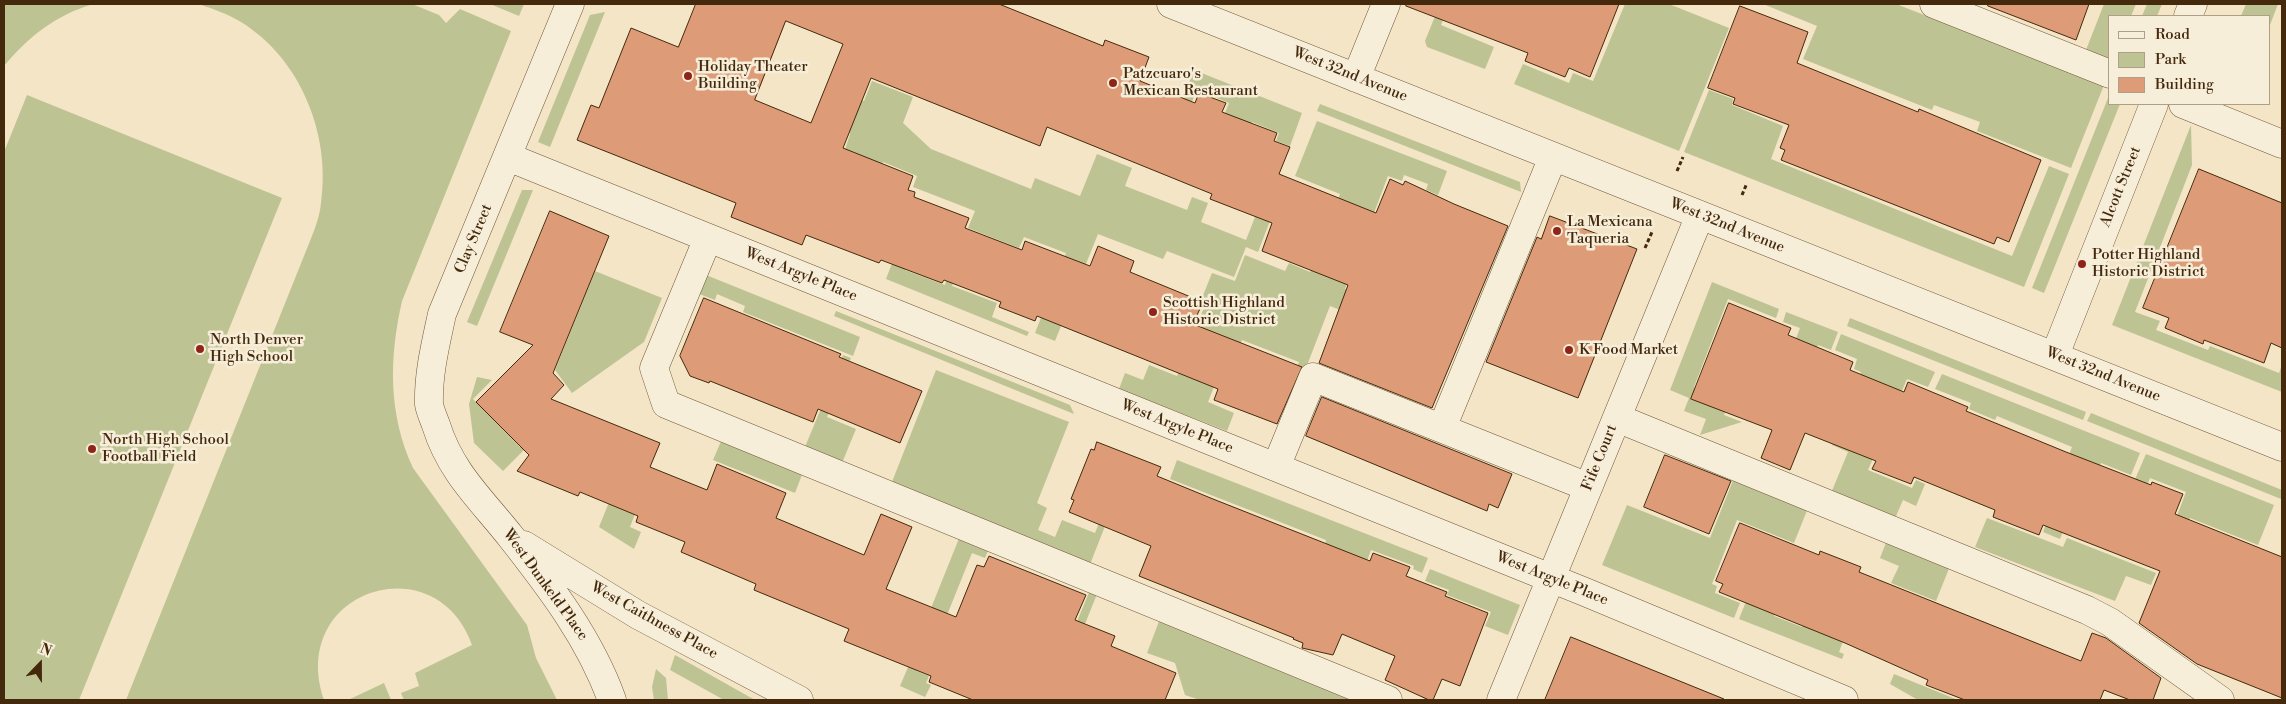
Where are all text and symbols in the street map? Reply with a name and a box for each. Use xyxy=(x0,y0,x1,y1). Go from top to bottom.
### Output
legend xyxy=(2108,15,2271,105)
text: Road xyxy=(2155,25,2190,44)
street label: West 32nd Avenue xyxy=(1290,44,1410,106)
text: Park xyxy=(2155,50,2186,69)
place label: Holiday Theater Building xyxy=(698,58,808,93)
place label: Patzcuaro's Mexican Restaurant xyxy=(1123,65,1258,100)
marker: Holiday Theater Building xyxy=(682,70,694,82)
text: Building xyxy=(2155,75,2214,94)
marker: Patzcuaro's Mexican Restaurant xyxy=(1107,77,1119,89)
street label: Alcott Street xyxy=(2097,144,2145,230)
street label: West 32nd Avenue xyxy=(1667,195,1787,257)
street label: Clay Street xyxy=(451,202,497,276)
place label: La Mexicana Taqueria xyxy=(1567,213,1653,248)
marker: La Mexicana Taqueria xyxy=(1551,225,1563,237)
street label: West Argyle Place xyxy=(742,244,860,306)
place label: Potter Highland Historic District xyxy=(2092,246,2205,281)
marker: Potter Highland Historic District xyxy=(2076,258,2088,270)
place label: Scottish Highland Historic District xyxy=(1163,294,1285,329)
marker: Scottish Highland Historic District xyxy=(1147,306,1159,318)
place label: North Denver High School xyxy=(210,331,303,366)
place label: K Food Market xyxy=(1579,341,1678,359)
marker: North Denver High School xyxy=(194,343,206,355)
marker: K Food Market xyxy=(1563,344,1575,356)
street label: West 32nd Avenue xyxy=(2043,344,2163,406)
street label: West Argyle Place xyxy=(1118,396,1236,458)
street label: Fife Court xyxy=(1579,422,1621,494)
place label: North High School Football Field xyxy=(102,431,229,466)
marker: North High School Football Field xyxy=(86,443,98,455)
street label: West Dunkeld Place xyxy=(499,526,591,644)
street label: West Argyle Place xyxy=(1493,548,1611,610)
street label: West Caithness Place xyxy=(587,579,721,663)
north arrow xyxy=(15,639,65,689)
text: N xyxy=(37,640,54,661)

